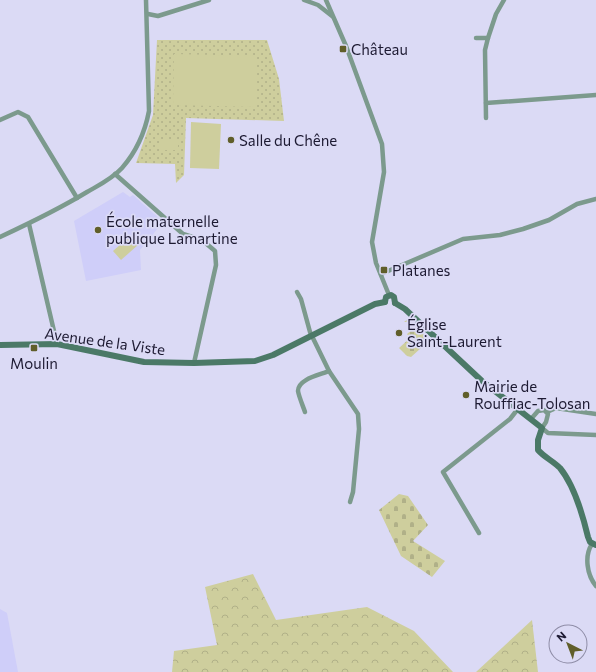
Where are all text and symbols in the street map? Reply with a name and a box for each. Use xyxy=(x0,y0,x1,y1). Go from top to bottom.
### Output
place label: Château xyxy=(351,40,408,58)
marker: Château xyxy=(338,44,348,54)
place label: Salle du Chêne xyxy=(239,131,337,149)
marker: Salle du Chêne xyxy=(226,135,236,145)
place label: École maternelle publique Lamartine xyxy=(106,211,238,247)
marker: École maternelle publique Lamartine xyxy=(93,225,103,235)
place label: Platanes xyxy=(392,261,451,279)
marker: Platanes xyxy=(379,265,389,275)
place label: Église Saint-Laurent xyxy=(407,314,502,350)
street label: Avenue de la Viste xyxy=(43,324,167,358)
marker: Église Saint-Laurent xyxy=(394,328,404,338)
marker: Moulin xyxy=(29,343,39,353)
place label: Moulin xyxy=(10,354,58,372)
place label: Mairie de Rouffiac-Tolosan xyxy=(474,377,590,412)
marker: Mairie de Rouffiac-Tolosan xyxy=(461,390,471,400)
north arrow xyxy=(548,624,588,664)
text: N xyxy=(554,629,568,644)

